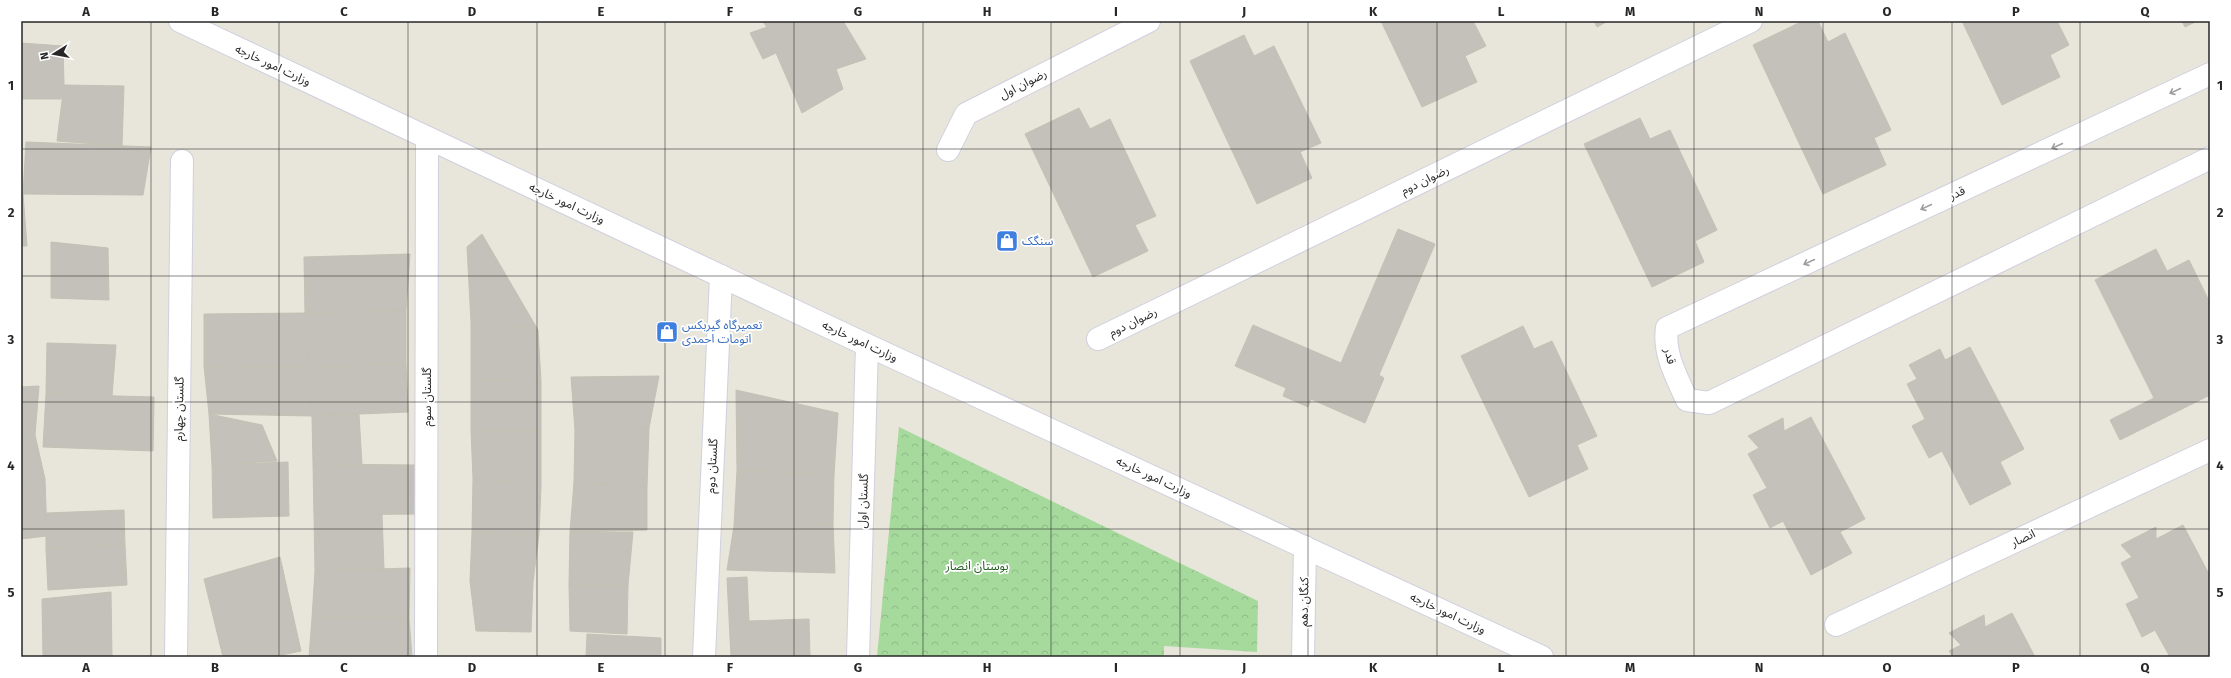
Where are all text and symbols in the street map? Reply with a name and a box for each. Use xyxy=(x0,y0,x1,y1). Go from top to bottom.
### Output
text: A xyxy=(81,4,90,19)
text: B xyxy=(211,4,219,19)
text: C xyxy=(340,4,348,19)
text: D xyxy=(468,4,477,19)
text: E xyxy=(598,4,605,19)
text: F xyxy=(727,4,734,19)
text: G xyxy=(854,4,862,19)
text: H xyxy=(983,4,991,19)
text: I xyxy=(1114,4,1118,19)
text: J xyxy=(1241,4,1246,19)
text: K xyxy=(1369,4,1378,19)
text: L xyxy=(1498,4,1505,19)
text: M xyxy=(1625,4,1635,19)
text: N xyxy=(1755,4,1763,19)
text: O xyxy=(1883,4,1892,19)
text: P xyxy=(2012,4,2020,19)
text: Q xyxy=(2141,4,2151,19)
north arrow xyxy=(34,34,74,74)
street label: وزارت امور خارجه xyxy=(233,41,313,89)
text: N xyxy=(38,51,52,61)
street label: رضوان اول xyxy=(997,66,1049,102)
text: 1 xyxy=(8,78,14,93)
text: 1 xyxy=(2217,78,2223,93)
one-way arrow xyxy=(2169,88,2181,95)
one-way arrow xyxy=(2051,143,2063,150)
street label: رضوان دوم xyxy=(1399,162,1452,199)
street label: وزارت امور خارجه xyxy=(527,179,607,227)
street label: قدر xyxy=(1946,183,1967,203)
one-way arrow xyxy=(1921,204,1933,211)
text: 2 xyxy=(8,205,15,220)
text: 2 xyxy=(2217,205,2224,220)
shop icon: سنگک xyxy=(994,228,1020,254)
place label: سنگک xyxy=(1022,234,1053,248)
one-way arrow xyxy=(1803,259,1815,266)
street label: رضوان دوم xyxy=(1107,304,1160,341)
street label: وزارت امور خارجه xyxy=(820,317,900,365)
place label: تعمیرگاه گیربکس اتومات احمدی xyxy=(682,318,763,346)
shop icon: تعمیرگاه گیربکس اتومات احمدی xyxy=(654,319,680,345)
text: 3 xyxy=(7,332,15,347)
text: 3 xyxy=(2216,332,2224,347)
street label: قدر xyxy=(1661,345,1679,366)
street label: گلستان سوم xyxy=(420,366,436,427)
street label: گلستان چهارم xyxy=(171,376,189,441)
street label: گلستان دوم xyxy=(704,437,722,494)
street label: وزارت امور خارجه xyxy=(1114,453,1194,501)
text: 4 xyxy=(7,458,15,473)
text: 4 xyxy=(2216,458,2224,473)
street label: گلستان اول xyxy=(855,472,871,529)
street label: انصار xyxy=(2008,526,2038,550)
park label: بوستان انصار xyxy=(944,559,1009,573)
street label: کنگان دهم xyxy=(1297,576,1313,627)
text: 5 xyxy=(8,585,15,600)
text: 5 xyxy=(2217,585,2224,600)
street label: وزارت امور خارجه xyxy=(1408,589,1488,637)
text: A xyxy=(81,660,90,675)
text: B xyxy=(211,660,219,675)
text: C xyxy=(340,660,348,675)
text: D xyxy=(468,660,477,675)
text: E xyxy=(598,660,605,675)
text: F xyxy=(727,660,734,675)
text: G xyxy=(854,660,862,675)
text: H xyxy=(983,660,991,675)
text: I xyxy=(1114,660,1118,675)
text: J xyxy=(1241,660,1246,675)
text: K xyxy=(1369,660,1378,675)
text: L xyxy=(1498,660,1505,675)
text: M xyxy=(1625,660,1635,675)
text: N xyxy=(1755,660,1763,675)
text: O xyxy=(1883,660,1892,675)
text: P xyxy=(2012,660,2020,675)
text: Q xyxy=(2141,660,2151,675)

